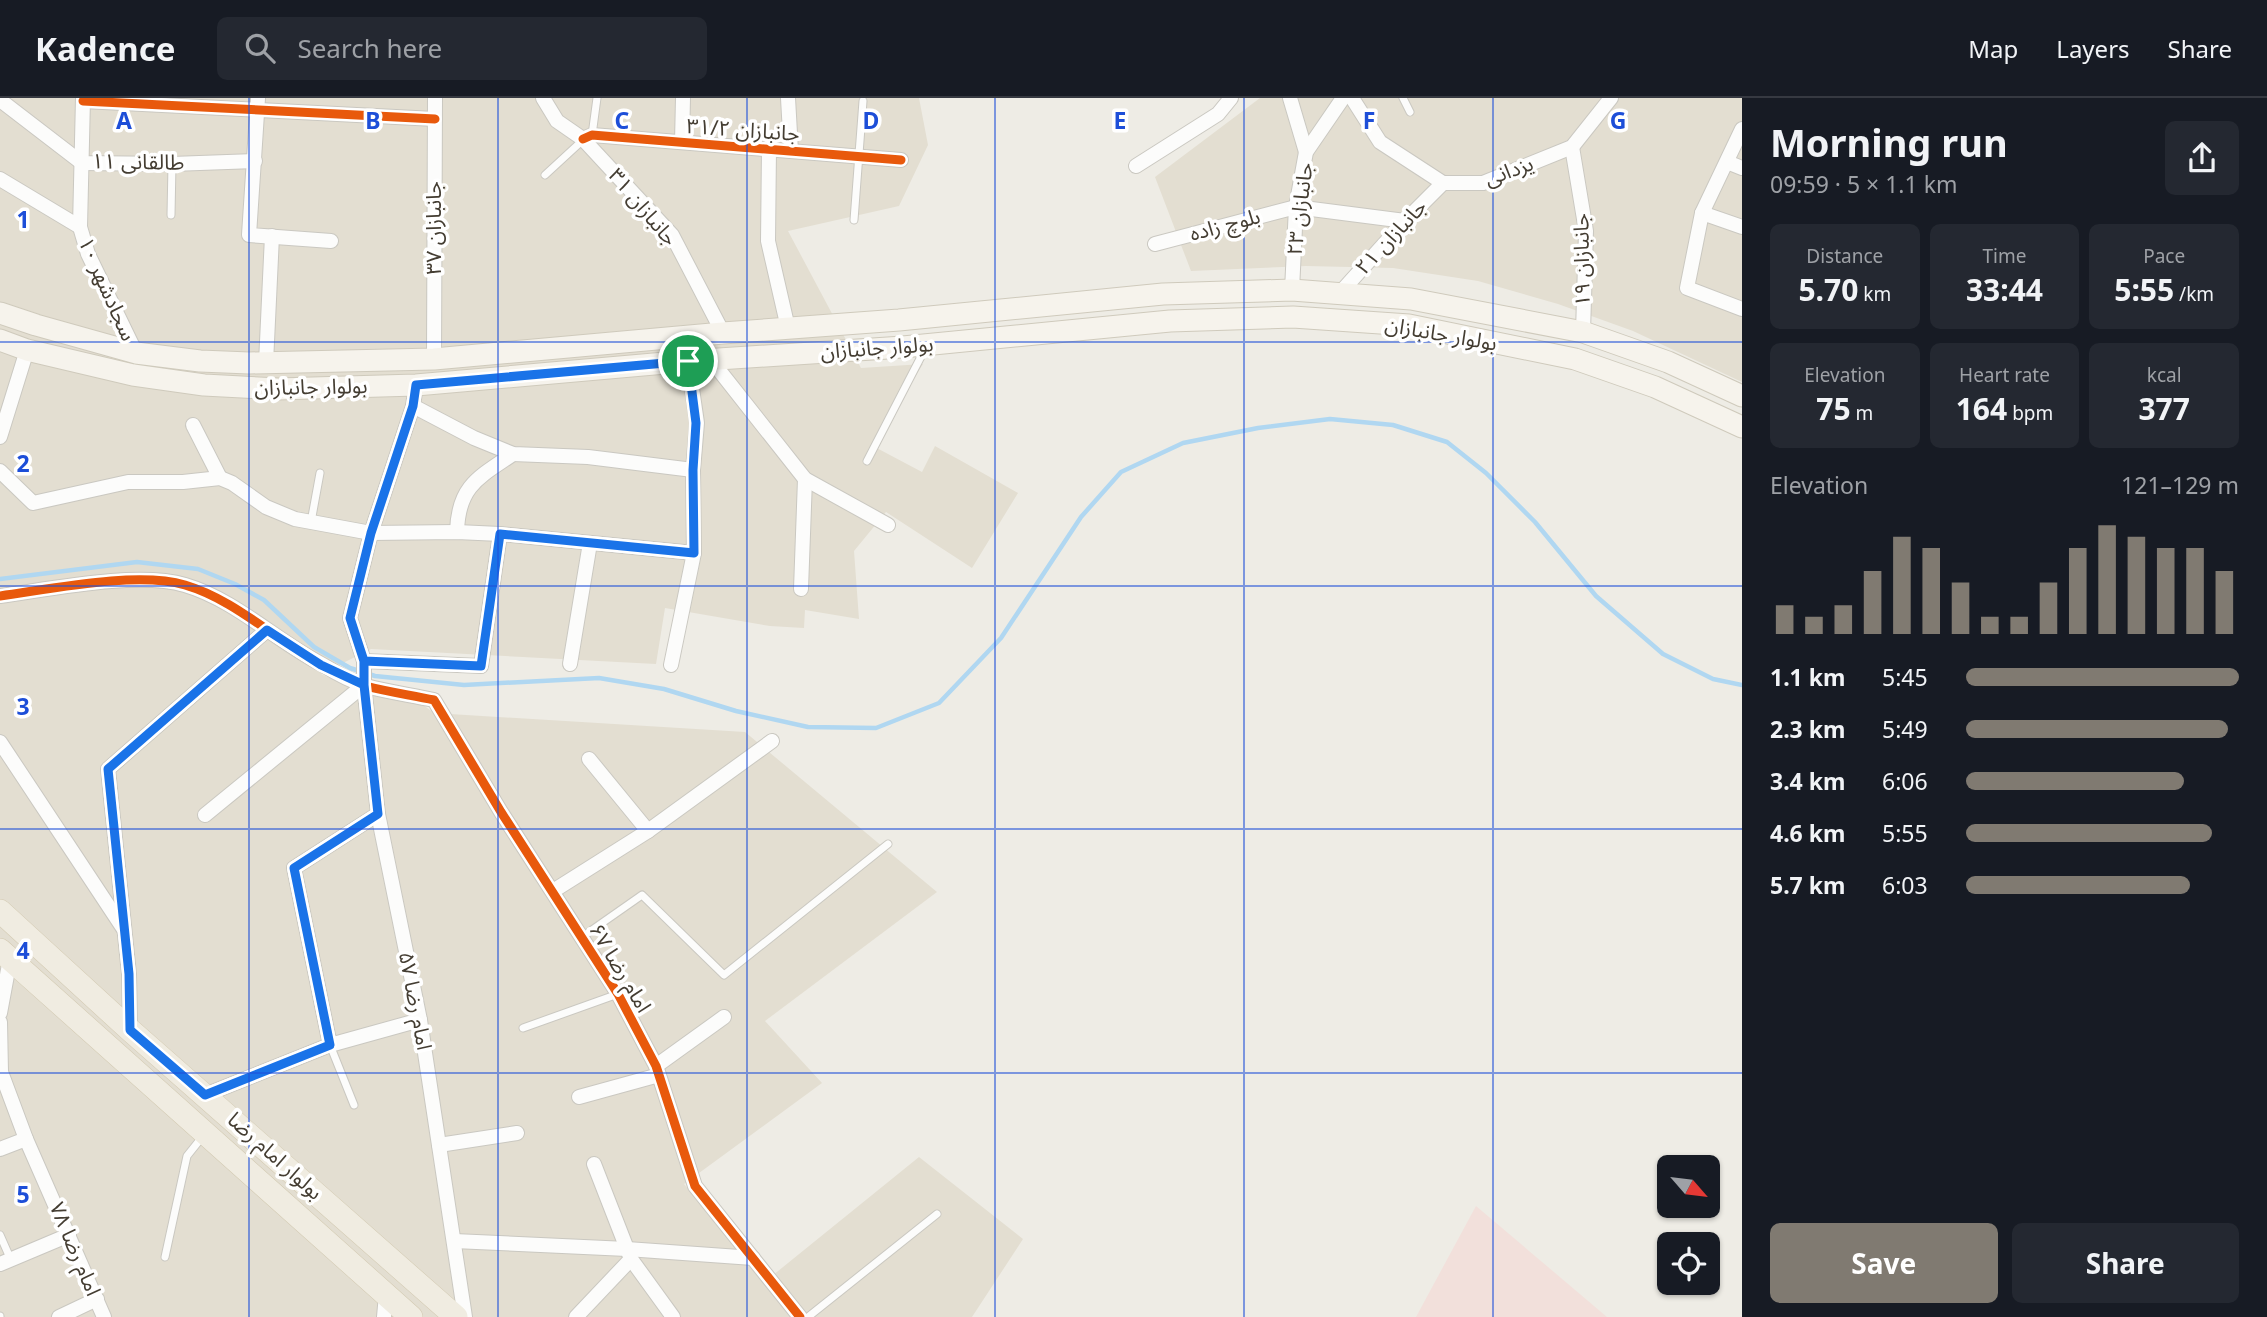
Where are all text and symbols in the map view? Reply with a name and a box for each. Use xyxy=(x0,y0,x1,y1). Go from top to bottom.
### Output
search box xyxy=(217,17,707,80)
text: Kadence xyxy=(35,26,175,71)
icon: search xyxy=(241,29,279,67)
text: Search here xyxy=(297,30,442,66)
text: Map xyxy=(1968,32,2018,65)
text: Layers xyxy=(2056,32,2130,65)
text: Share xyxy=(2168,32,2232,65)
text: A xyxy=(116,104,132,136)
text: B xyxy=(365,104,381,136)
text: C xyxy=(615,104,630,136)
text: D xyxy=(863,104,879,136)
text: E xyxy=(1114,104,1126,136)
text: F xyxy=(1363,104,1375,136)
text: G xyxy=(1610,104,1626,136)
street label: جانبازان ۳۱/۲ xyxy=(686,111,801,147)
text: Morning run xyxy=(1770,116,2008,168)
button: share xyxy=(2165,121,2239,195)
street label: طالقانی ۱۱ xyxy=(91,146,185,176)
street label: یزدانی xyxy=(1480,148,1537,192)
street label: جانبازان ۲۳ xyxy=(1279,161,1319,257)
street label: جانبازان ۳۱ xyxy=(603,162,685,251)
text: 09:59 · 5 × 1.1 km xyxy=(1770,168,1957,200)
street label: جانبازان ۳۷ xyxy=(419,181,447,275)
street label: جانبازان ۲۱ xyxy=(1348,193,1432,280)
street label: بلوچ زاده xyxy=(1186,201,1264,249)
text: 1 xyxy=(16,203,30,235)
street label: جانبازان ۱۹ xyxy=(1566,213,1596,307)
street label: سجادشهر ۱۰ xyxy=(73,232,143,345)
text: Distance xyxy=(1806,243,1883,269)
text: Time xyxy=(1983,243,2026,269)
text: Pace xyxy=(2143,243,2185,269)
text: 5.70 xyxy=(1798,269,1858,310)
text: 33:44 xyxy=(1966,269,2043,310)
text: 5:55 xyxy=(2114,269,2174,310)
text: km xyxy=(1858,281,1891,307)
text: /km xyxy=(2174,281,2214,307)
street label: بولوار جانبازان xyxy=(1383,309,1499,357)
street label: بولوار جانبازان xyxy=(820,329,934,365)
pin xyxy=(658,331,718,391)
icon: arrive xyxy=(669,342,707,380)
text: Elevation xyxy=(1804,362,1885,388)
text: Heart rate xyxy=(1959,362,2050,388)
text: kcal xyxy=(2147,362,2182,388)
street label: بولوار جانبازان xyxy=(254,371,368,401)
text: 75 xyxy=(1816,388,1851,429)
text: 164 xyxy=(1956,388,2007,429)
text: 377 xyxy=(2138,388,2190,429)
text: m xyxy=(1851,400,1873,426)
text: bpm xyxy=(2007,400,2053,426)
text: 2 xyxy=(16,447,30,479)
text: Elevation xyxy=(1770,469,1868,501)
text: 121–129 m xyxy=(2121,469,2239,501)
text: 1.1 km xyxy=(1770,661,1845,693)
text: 5:45 xyxy=(1882,661,1928,693)
text: 3 xyxy=(16,690,30,722)
text: 2.3 km xyxy=(1770,713,1845,745)
text: 5:49 xyxy=(1882,713,1928,745)
text: 3.4 km xyxy=(1770,765,1845,797)
text: 6:06 xyxy=(1882,765,1928,797)
text: 4.6 km xyxy=(1770,817,1845,849)
text: 5:55 xyxy=(1882,817,1928,849)
text: 5.7 km xyxy=(1770,869,1845,901)
text: 6:03 xyxy=(1882,869,1928,901)
street label: امام رضا ۶۷ xyxy=(581,918,658,1019)
text: 4 xyxy=(16,934,30,966)
street label: امام رضا ۵۷ xyxy=(390,949,439,1053)
street label: بولوار امام رضا xyxy=(220,1105,329,1208)
north arrow xyxy=(1657,1155,1720,1218)
map controls xyxy=(1657,1155,1720,1295)
text: 5 xyxy=(16,1178,30,1210)
street label: امام رضا ۷۸ xyxy=(41,1197,108,1301)
button: Save xyxy=(1770,1223,1998,1303)
button: Share xyxy=(2012,1223,2239,1303)
button: locate xyxy=(1657,1232,1720,1295)

